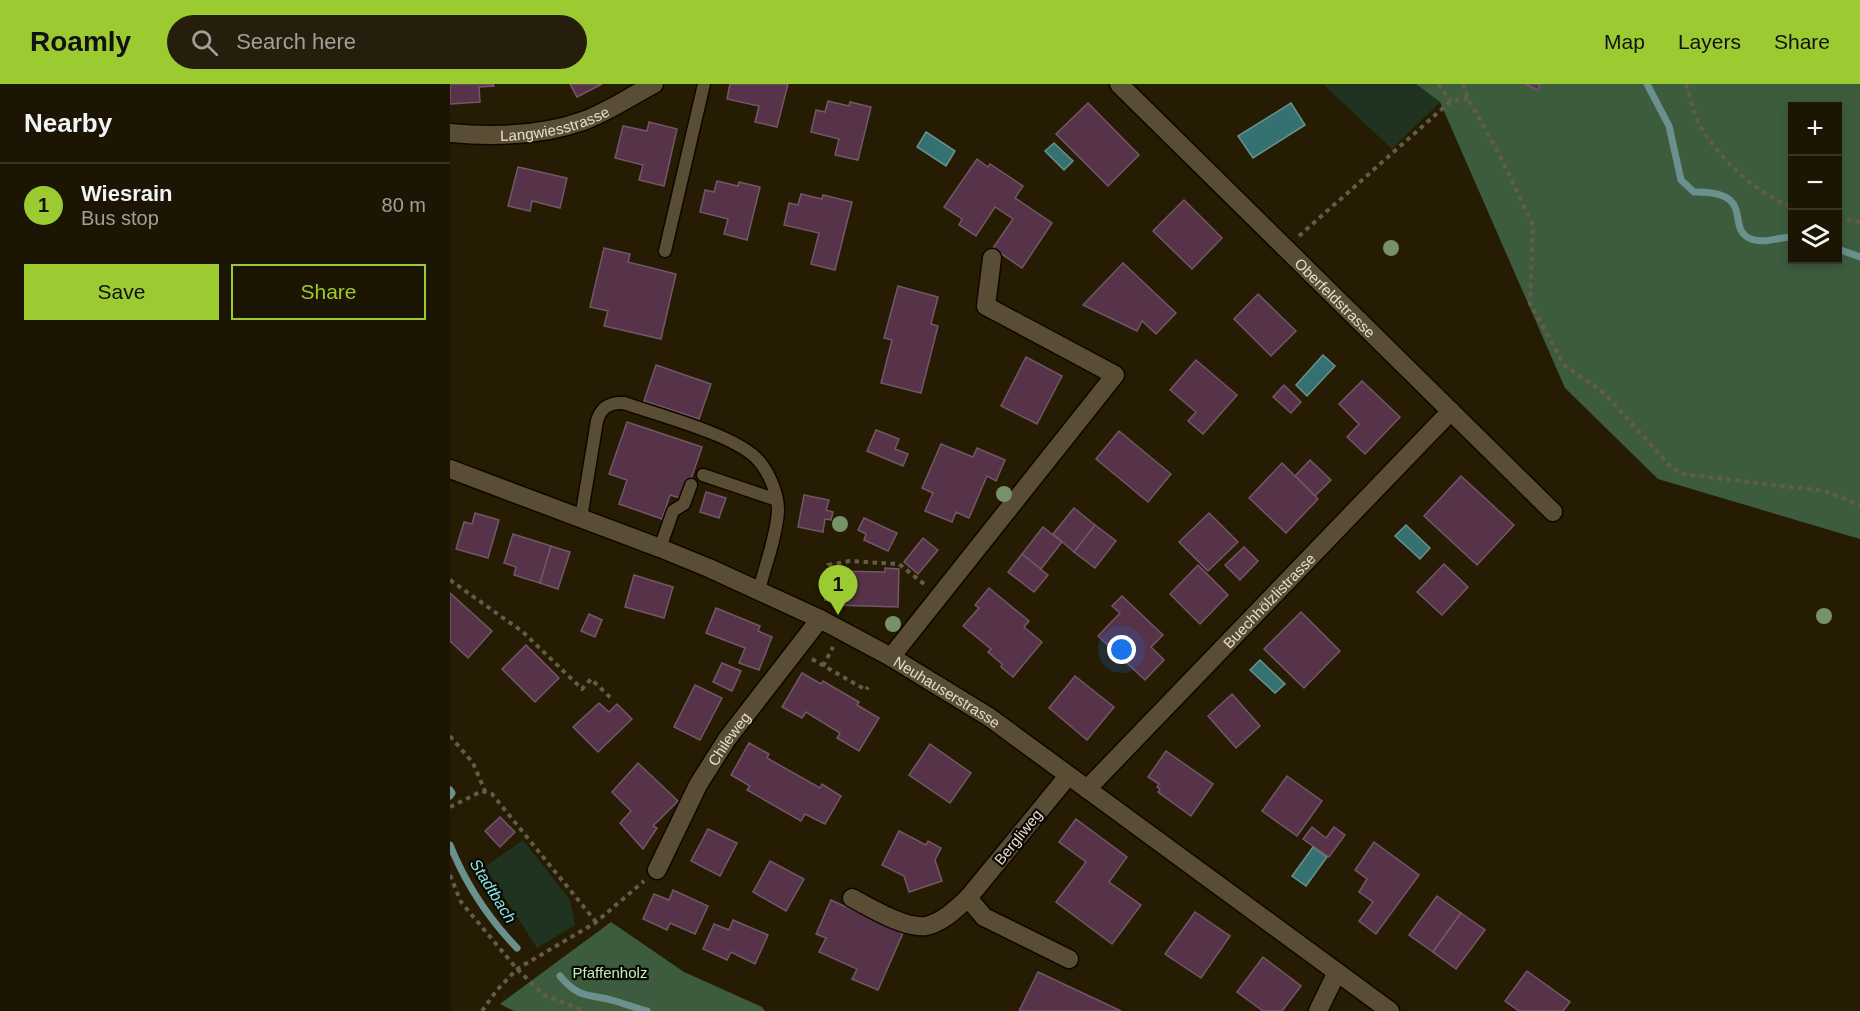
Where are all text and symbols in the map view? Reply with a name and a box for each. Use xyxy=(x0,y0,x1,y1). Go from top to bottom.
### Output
search box xyxy=(167,15,587,69)
text: Roamly xyxy=(30,26,131,57)
icon: search xyxy=(188,26,221,59)
text: Search here xyxy=(236,29,356,54)
text: Map xyxy=(1604,30,1645,53)
text: Layers xyxy=(1678,30,1741,53)
text: Share xyxy=(1774,30,1830,53)
street label: Langwiesstrasse xyxy=(500,102,612,143)
map controls xyxy=(1788,102,1842,264)
button: + xyxy=(1788,102,1842,156)
text: Nearby xyxy=(24,108,112,138)
button: − xyxy=(1788,156,1842,210)
text: Wiesrain xyxy=(81,181,173,206)
text: 1 xyxy=(38,194,49,216)
text: 80 m xyxy=(382,194,426,216)
text: Bus stop xyxy=(81,207,159,229)
button: layers xyxy=(1788,210,1842,264)
street label: Oberfeldstrasse xyxy=(1292,254,1379,341)
button: Save xyxy=(24,264,219,320)
button: Share xyxy=(231,264,426,320)
street label: Buechhölzlistrasse xyxy=(1219,549,1318,651)
pin: 1 xyxy=(818,566,858,615)
your location xyxy=(1107,635,1136,664)
street label: Neuhauserstrasse xyxy=(891,652,1004,731)
street label: Chileweg xyxy=(704,708,753,769)
street label: Bergliweg xyxy=(991,806,1045,868)
water label: Stadtbach xyxy=(467,856,519,926)
park label: Pfaffenholz xyxy=(573,964,647,981)

